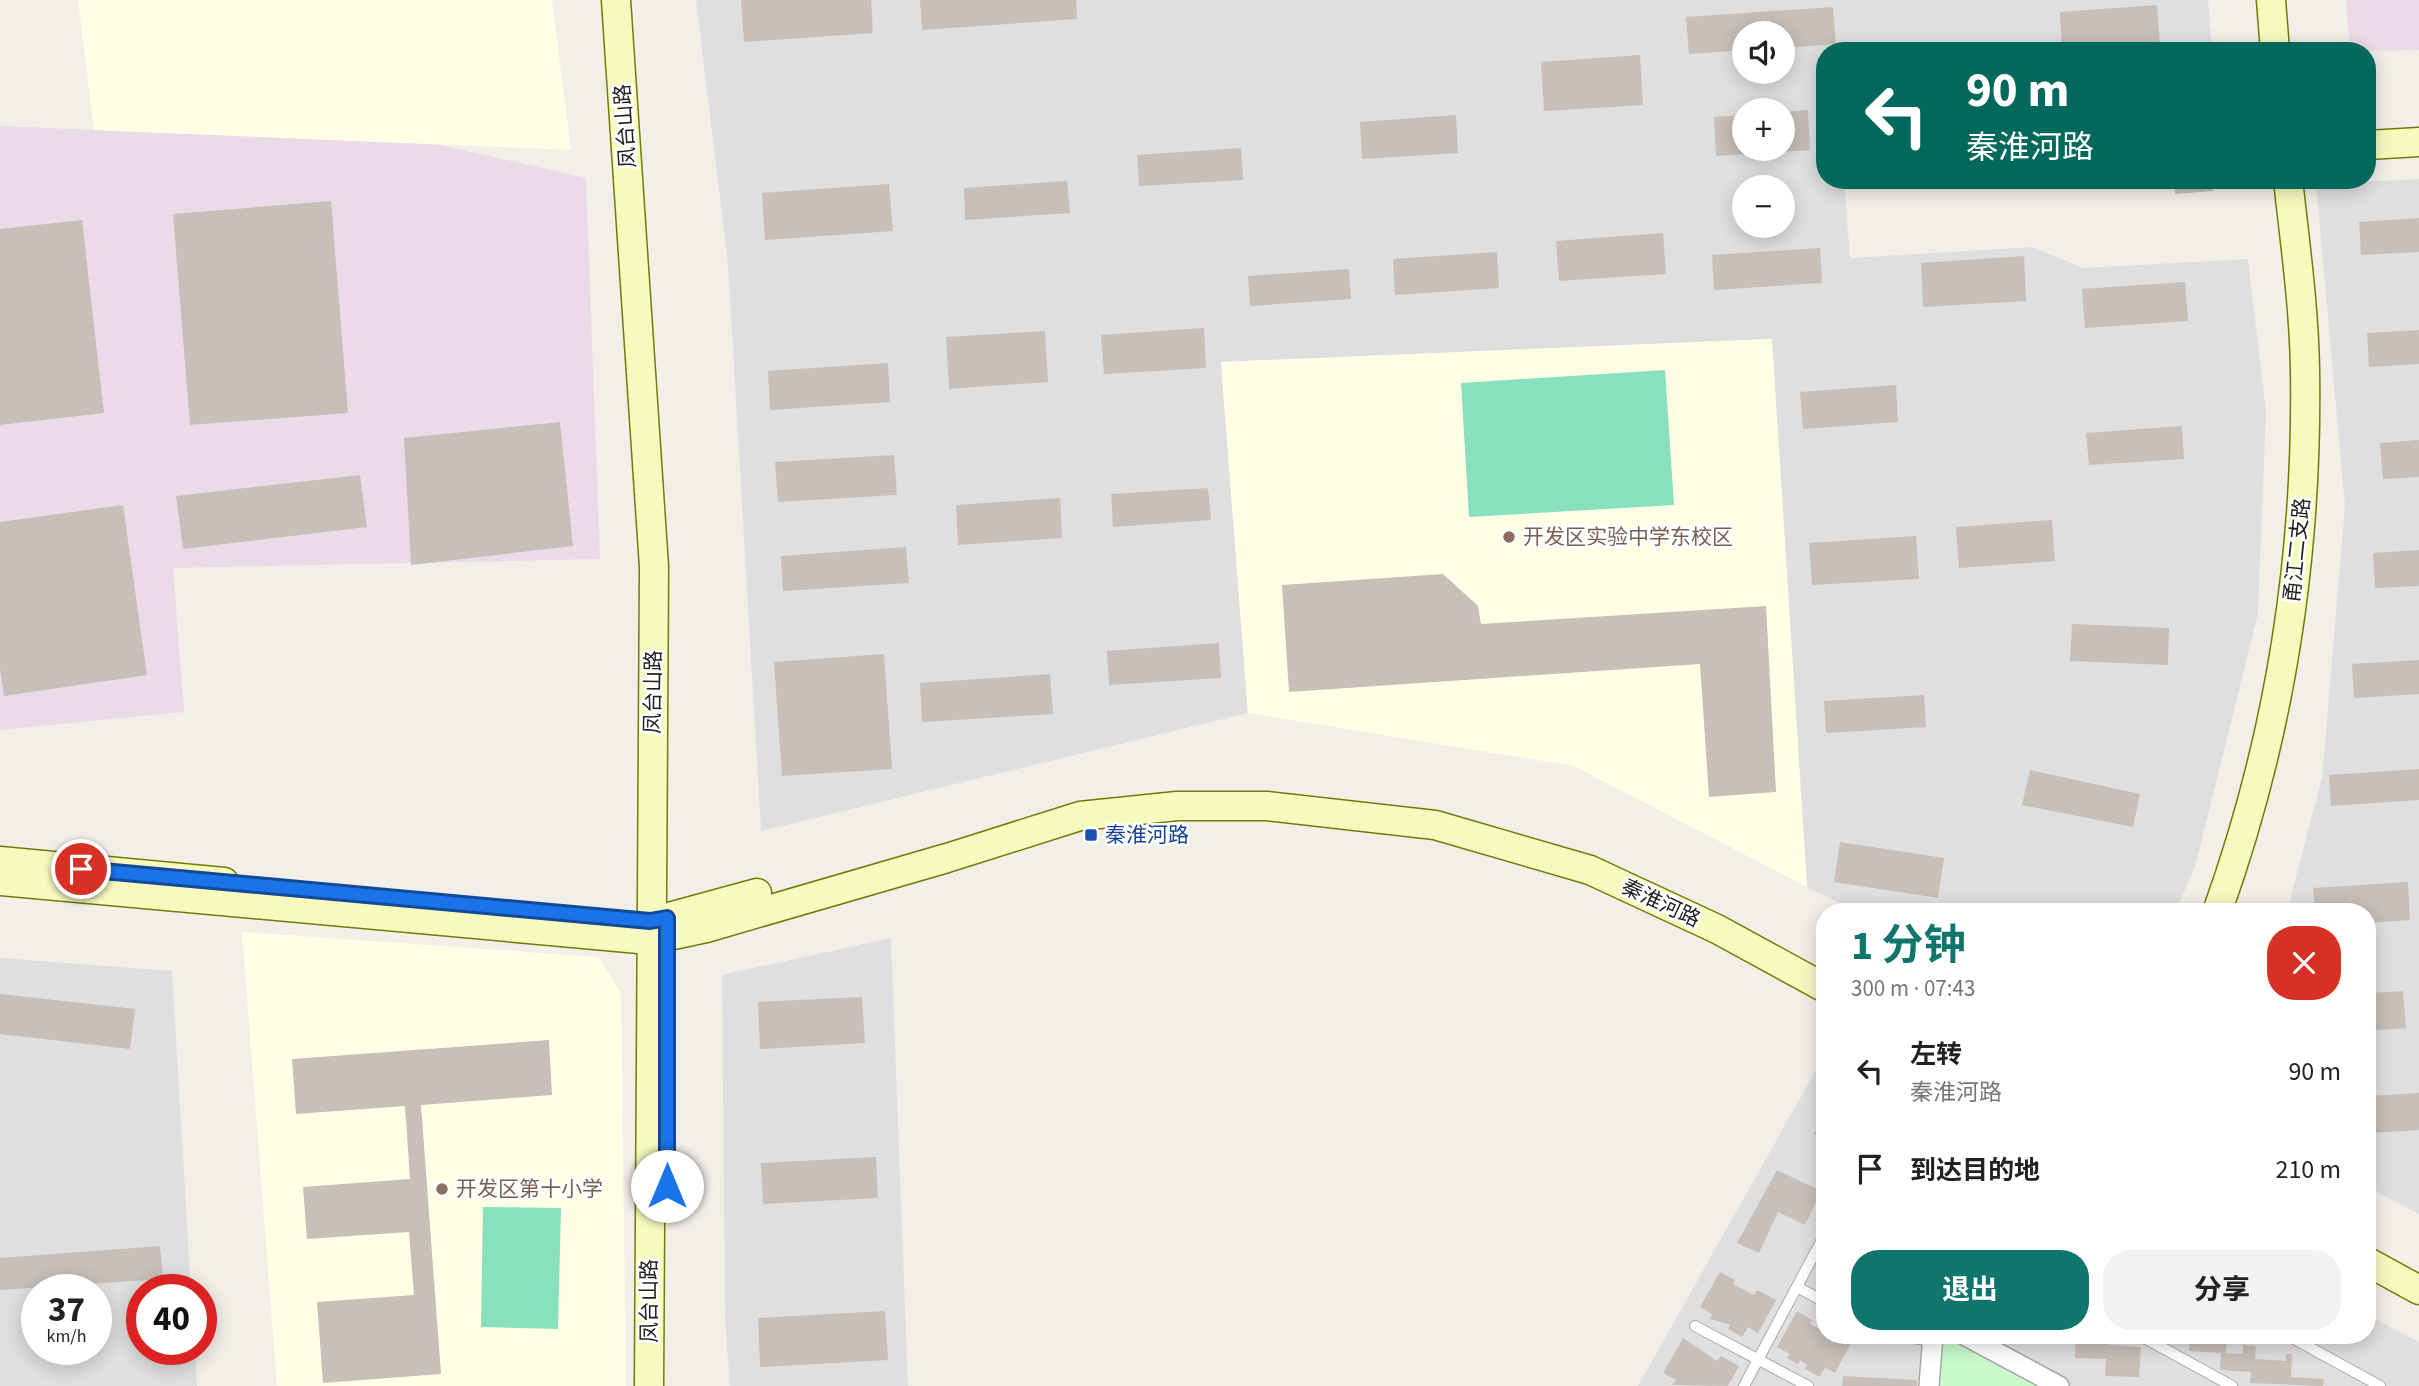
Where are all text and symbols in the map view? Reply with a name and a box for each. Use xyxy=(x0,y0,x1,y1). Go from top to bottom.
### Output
map controls xyxy=(1732,21,1795,238)
button: sound xyxy=(1732,21,1795,84)
text: 90 m xyxy=(1966,56,2070,126)
icon: left xyxy=(1851,70,1942,161)
street label: 凤台山路 xyxy=(607,83,643,169)
button: + xyxy=(1732,98,1795,161)
text: 秦淮河路 xyxy=(1966,125,2094,171)
button: − xyxy=(1732,175,1795,238)
street label: 甬江二支路 xyxy=(2277,496,2317,604)
place label: 开发区实验中学东校区 xyxy=(1523,522,1733,552)
marker: 开发区实验中学东校区 xyxy=(1501,529,1517,545)
street label: 凤台山路 xyxy=(637,650,669,734)
place label: 秦淮河路 xyxy=(1105,820,1189,850)
marker: 秦淮河路 xyxy=(1083,827,1099,843)
pin xyxy=(51,839,111,899)
icon: arrive xyxy=(62,850,100,888)
street label: 秦淮河路 xyxy=(1617,872,1705,934)
text: 1 分钟 xyxy=(1851,916,1966,976)
button: close xyxy=(2267,926,2341,1000)
text: 300 m · 07:43 xyxy=(1851,972,1975,1005)
text: 左转 xyxy=(1910,1036,1962,1073)
icon: left xyxy=(1851,1052,1889,1090)
text: 90 m xyxy=(2288,1053,2341,1090)
text: 秦淮河路 xyxy=(1910,1076,2002,1109)
position arrow xyxy=(630,1149,704,1223)
icon: arrive xyxy=(1851,1150,1889,1188)
text: 210 m xyxy=(2275,1151,2341,1188)
text: 到达目的地 xyxy=(1910,1152,2040,1189)
place label: 开发区第十小学 xyxy=(456,1174,603,1204)
marker: 开发区第十小学 xyxy=(434,1181,450,1197)
button: 退出 xyxy=(1851,1250,2089,1330)
button: 分享 xyxy=(2103,1250,2341,1330)
street label: 凤台山路 xyxy=(634,1259,664,1343)
speed limit sign: 40 xyxy=(126,1274,217,1365)
text: 37 xyxy=(48,1285,85,1335)
text: km/h xyxy=(47,1324,86,1349)

